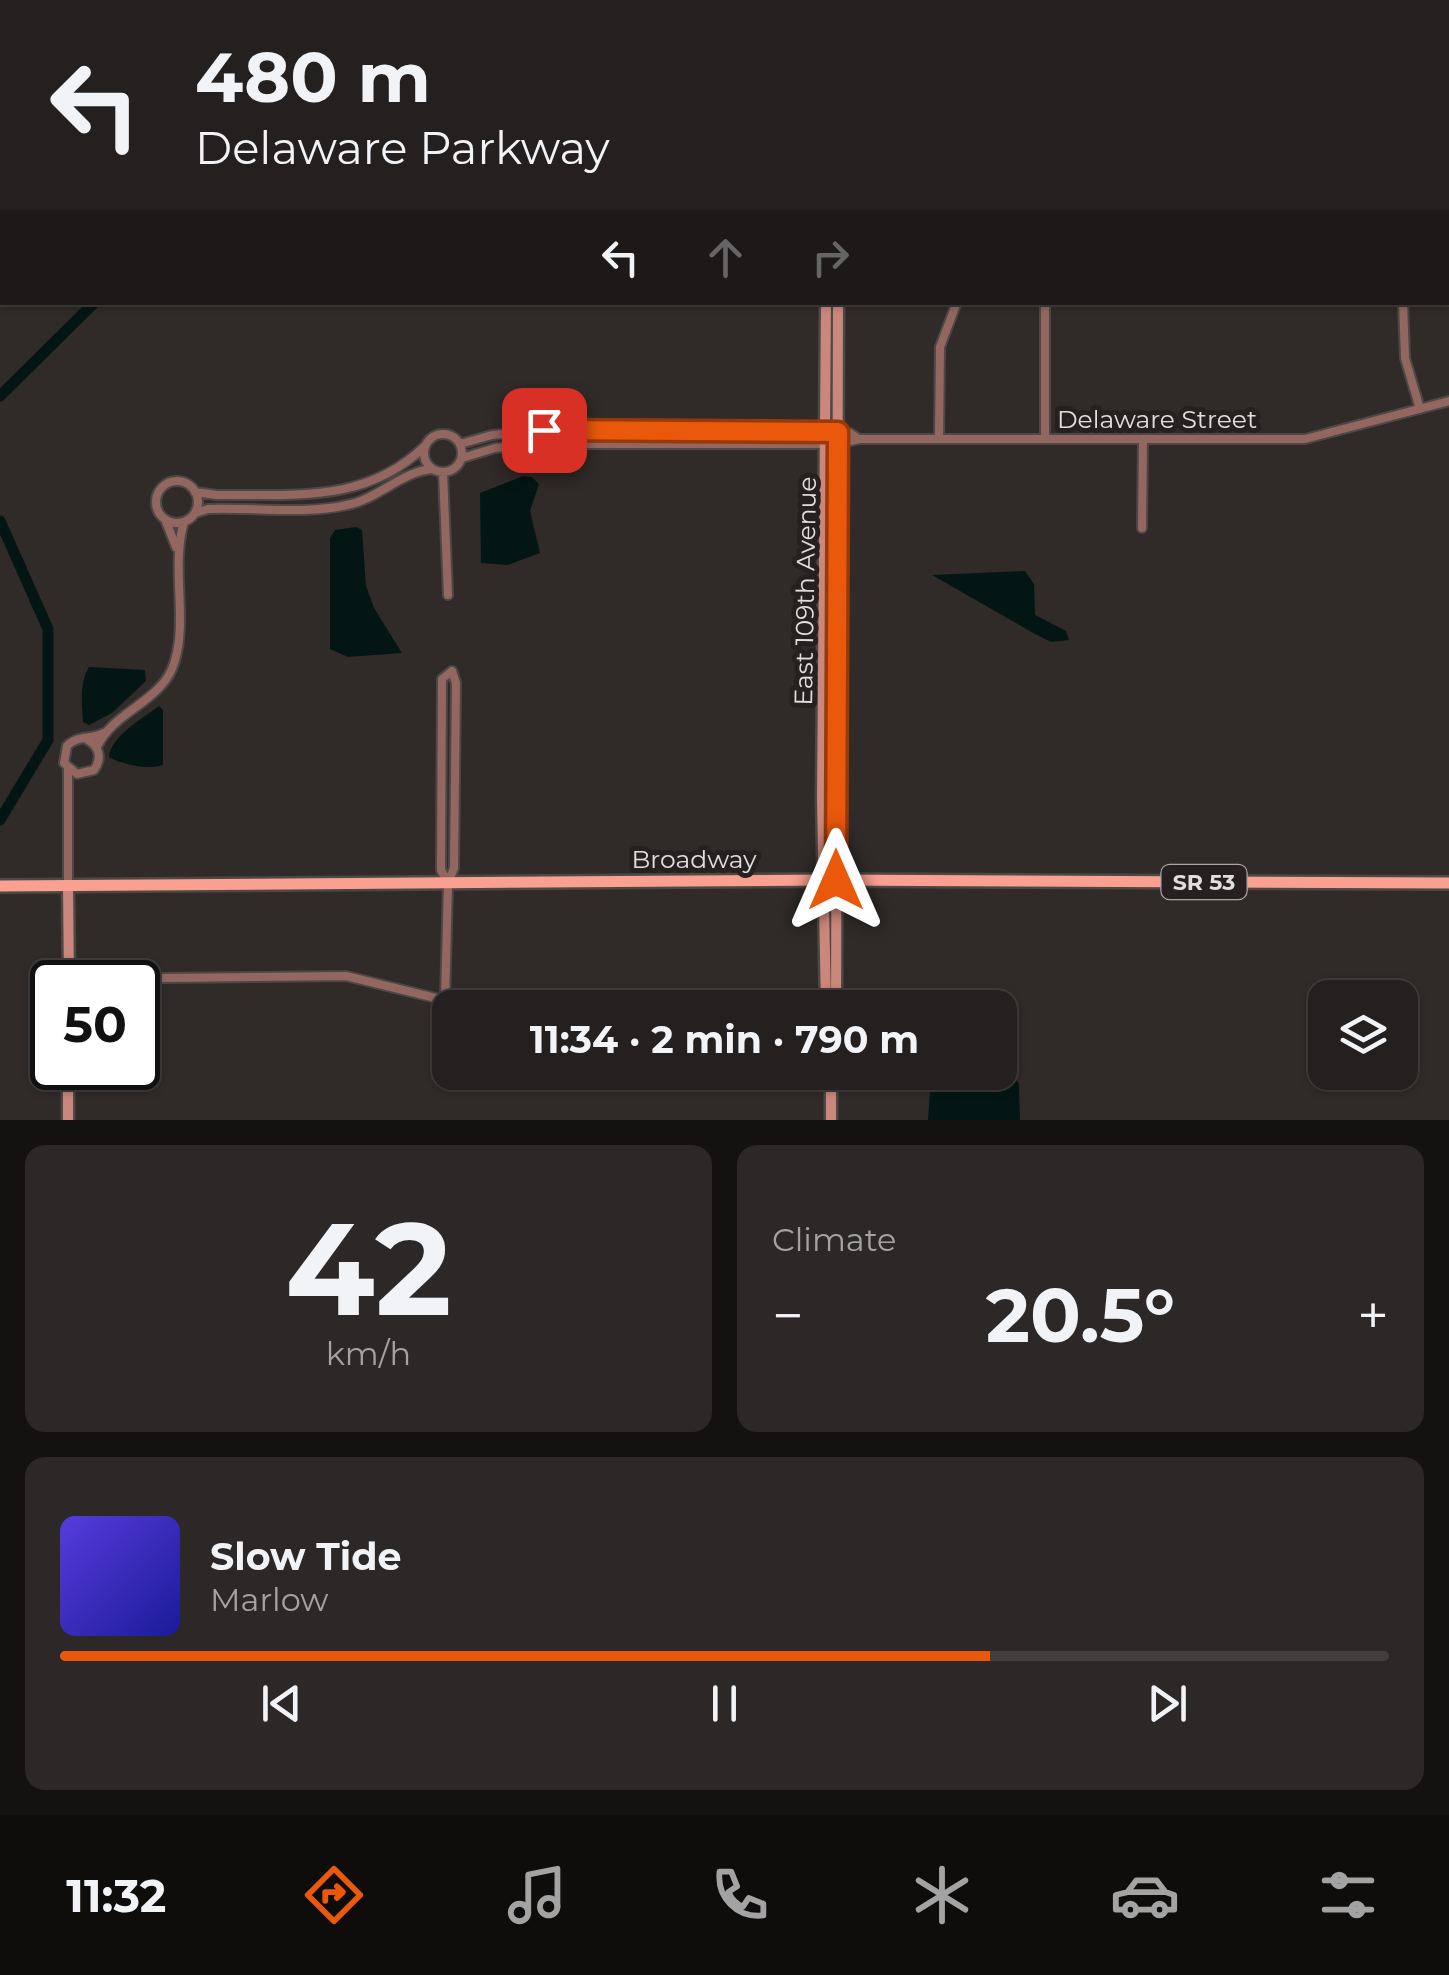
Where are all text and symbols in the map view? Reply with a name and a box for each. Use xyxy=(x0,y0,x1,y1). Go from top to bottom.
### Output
text: 480 m xyxy=(195,34,431,120)
icon: left xyxy=(30,40,160,170)
text: Delaware Parkway xyxy=(195,120,610,175)
icon: left xyxy=(593,230,648,285)
icon: ahead xyxy=(698,230,753,285)
icon: right xyxy=(803,230,858,285)
pin xyxy=(502,388,587,473)
icon: arrive xyxy=(517,403,572,458)
street label: Delaware Street xyxy=(1057,404,1257,434)
street label: East 109th Avenue xyxy=(788,476,822,706)
position arrow xyxy=(784,828,888,932)
street label: Broadway xyxy=(631,844,757,874)
road number: SR 53 xyxy=(1162,865,1246,899)
speed limit sign: 50 xyxy=(30,960,160,1090)
map controls xyxy=(1308,980,1418,1090)
button: layers xyxy=(1308,980,1418,1090)
text: 11:34 · 2 min · 790 m xyxy=(530,1016,919,1063)
text: 42 xyxy=(285,1189,452,1348)
text: Climate xyxy=(772,1220,896,1259)
text: 20.5° xyxy=(986,1269,1175,1361)
text: − xyxy=(772,1282,804,1349)
text: + xyxy=(1357,1282,1389,1349)
text: km/h xyxy=(326,1334,411,1373)
text: Slow Tide xyxy=(210,1533,402,1580)
text: Marlow xyxy=(210,1580,328,1619)
icon: previous xyxy=(254,1676,309,1731)
icon: pause xyxy=(697,1676,752,1731)
icon: next xyxy=(1140,1676,1195,1731)
icon: directions xyxy=(299,1860,369,1930)
icon: music xyxy=(502,1860,572,1930)
icon: phone xyxy=(705,1860,775,1930)
icon: climate xyxy=(907,1860,977,1930)
icon: car xyxy=(1110,1860,1180,1930)
icon: filters xyxy=(1313,1860,1383,1930)
text: 11:32 xyxy=(66,1868,166,1923)

